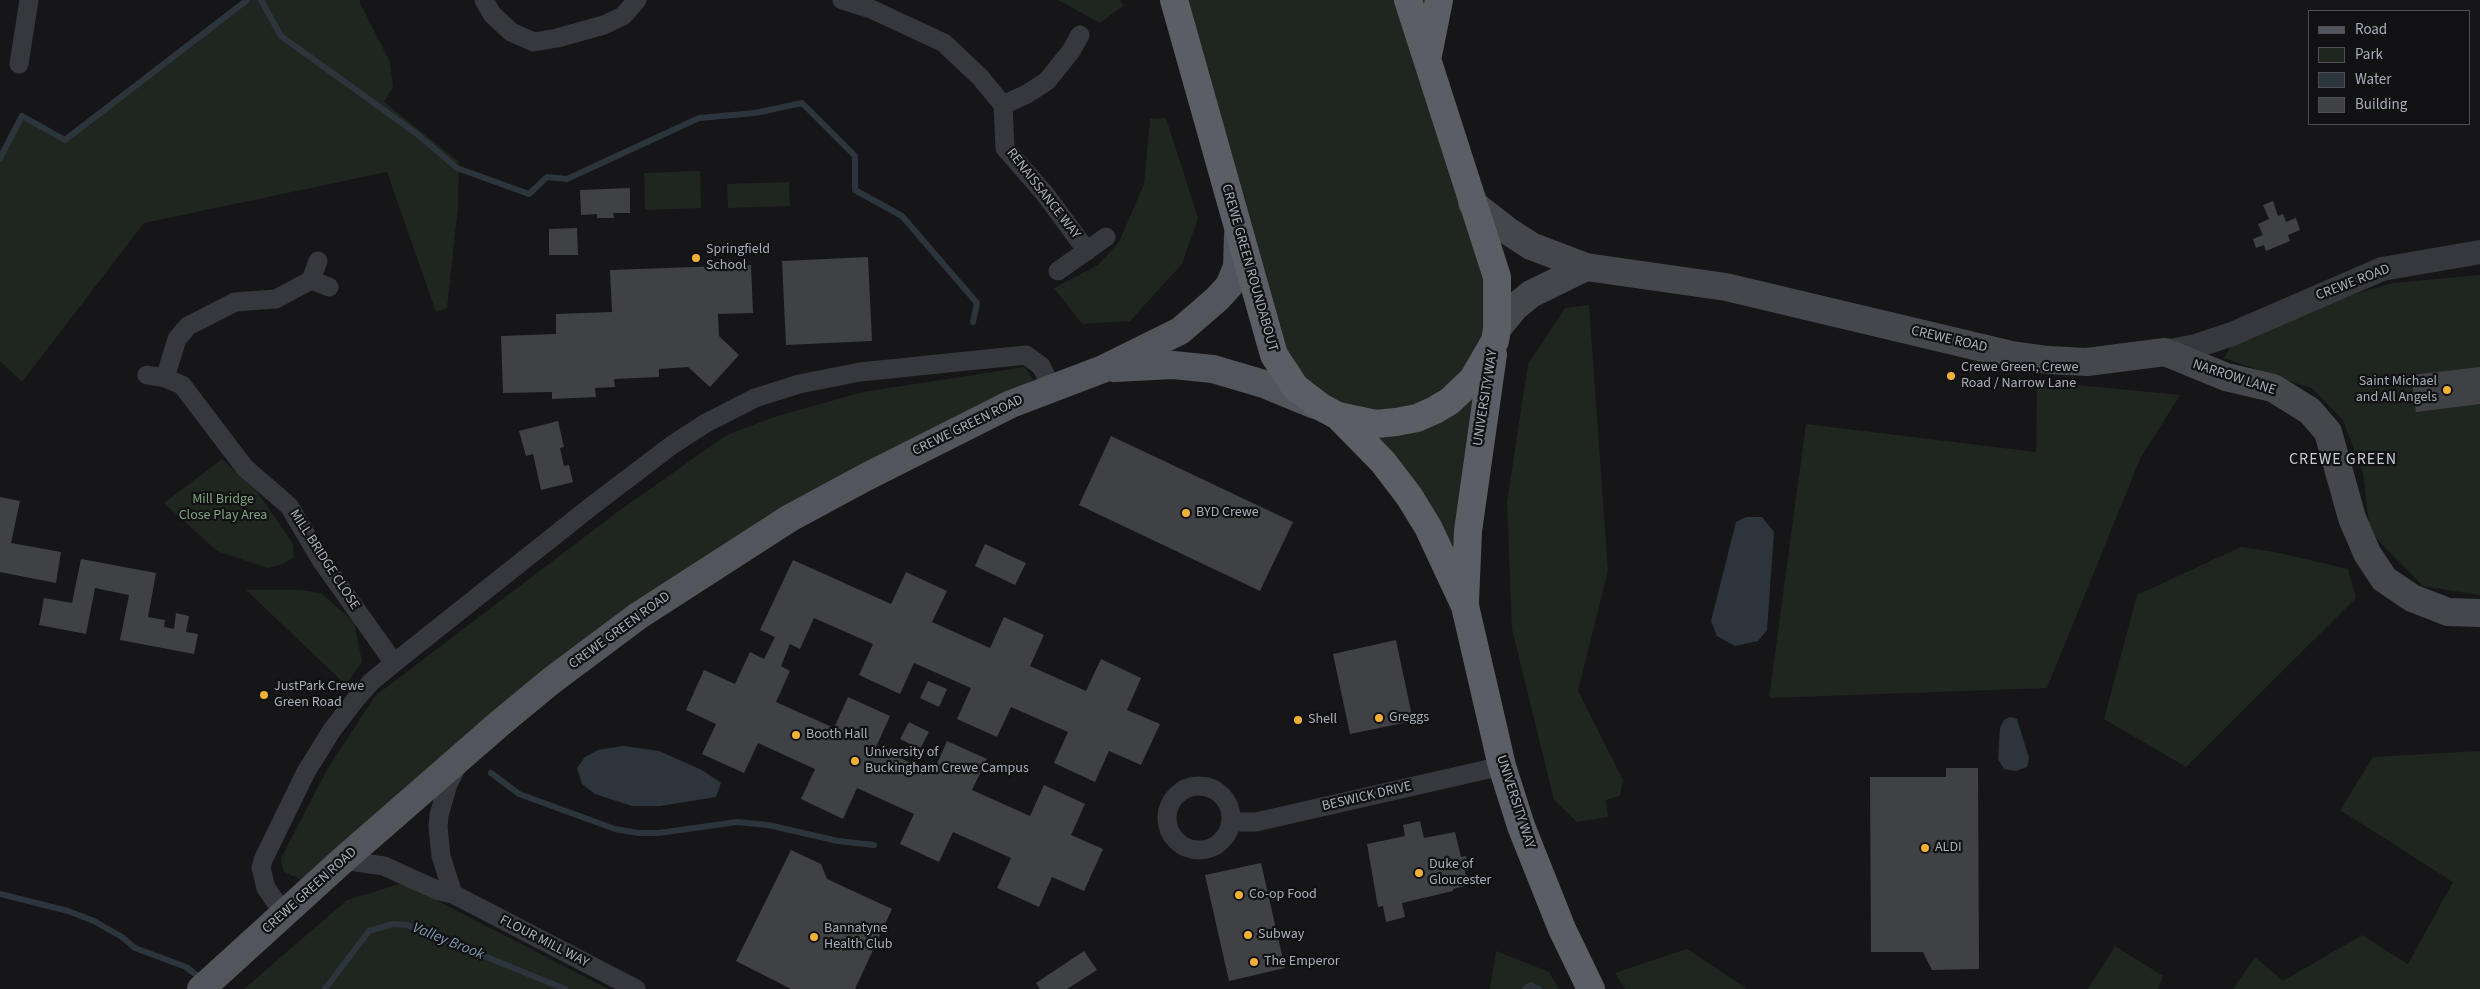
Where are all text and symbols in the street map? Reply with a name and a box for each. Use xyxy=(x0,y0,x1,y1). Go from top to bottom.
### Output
legend xyxy=(2308,10,2470,125)
text: Road xyxy=(2355,19,2387,40)
text: Park xyxy=(2355,44,2383,65)
text: Water xyxy=(2355,69,2391,90)
text: Building xyxy=(2355,94,2407,115)
street label: RENAISSANCE WAY xyxy=(1002,145,1084,243)
street label: CREWE GREEN ROUNDABOUT xyxy=(1217,182,1281,354)
place label: Springfield School xyxy=(706,242,770,274)
marker: Springfield School xyxy=(690,252,702,264)
street label: CREWE ROAD xyxy=(2314,261,2392,305)
street label: CREWE ROAD xyxy=(1909,323,1989,357)
street label: UNIVERSITY WAY xyxy=(1470,349,1502,447)
street label: NARROW LANE xyxy=(2190,357,2278,399)
place label: Crewe Green, Crewe Road / Narrow Lane xyxy=(1961,360,2078,392)
marker: Crewe Green, Crewe Road / Narrow Lane xyxy=(1945,370,1957,382)
place label: Saint Michael and All Angels xyxy=(2356,374,2437,407)
marker: Saint Michael and All Angels xyxy=(2441,384,2453,396)
street label: CREWE GREEN ROAD xyxy=(910,392,1026,460)
district label: CREWE GREEN xyxy=(2288,450,2398,470)
park label: Mill Bridge Close Play Area xyxy=(179,492,267,524)
place label: BYD Crewe xyxy=(1196,505,1259,521)
street label: MILL BRIDGE CLOSE xyxy=(285,507,363,613)
marker: BYD Crewe xyxy=(1180,507,1192,519)
street label: CREWE GREEN ROAD xyxy=(566,589,674,673)
place label: JustPark Crewe Green Road xyxy=(274,679,364,712)
marker: JustPark Crewe Green Road xyxy=(258,689,270,701)
place label: Greggs xyxy=(1389,710,1429,726)
place label: Shell xyxy=(1308,712,1337,728)
marker: Greggs xyxy=(1373,712,1385,724)
marker: Shell xyxy=(1292,714,1304,726)
place label: Booth Hall xyxy=(806,727,868,743)
marker: Booth Hall xyxy=(790,729,802,741)
place label: University of Buckingham Crewe Campus xyxy=(865,745,1029,778)
street label: UNIVERSITY WAY xyxy=(1492,753,1538,851)
marker: University of Buckingham Crewe Campus xyxy=(849,755,861,767)
street label: BESWICK DRIVE xyxy=(1321,779,1413,815)
place label: ALDI xyxy=(1935,840,1962,856)
marker: ALDI xyxy=(1919,842,1931,854)
street label: CREWE GREEN ROAD xyxy=(259,844,361,938)
place label: Duke of Gloucester xyxy=(1429,857,1491,890)
marker: Duke of Gloucester xyxy=(1413,867,1425,879)
place label: Co-op Food xyxy=(1249,887,1317,903)
marker: Co-op Food xyxy=(1233,889,1245,901)
street label: FLOUR MILL WAY xyxy=(497,912,591,972)
water label: Valley Brook xyxy=(410,920,486,964)
place label: Bannatyne Health Club xyxy=(824,921,893,954)
place label: Subway xyxy=(1258,927,1304,943)
marker: Subway xyxy=(1242,929,1254,941)
marker: Bannatyne Health Club xyxy=(808,931,820,943)
place label: The Emperor xyxy=(1264,954,1340,970)
marker: The Emperor xyxy=(1248,956,1260,968)

